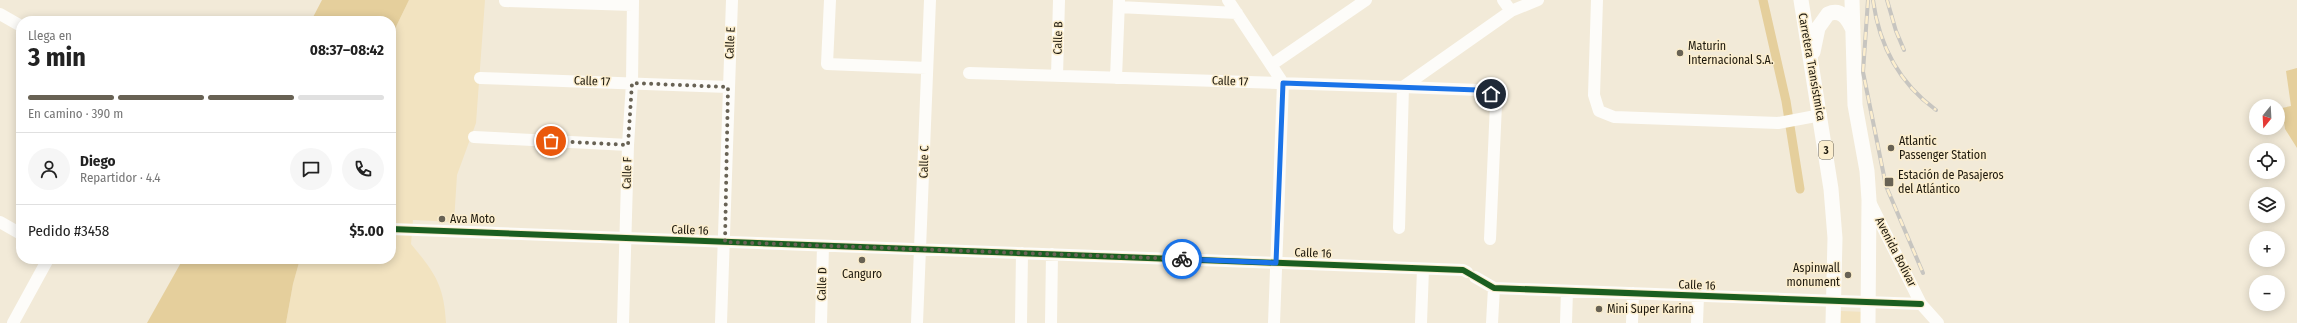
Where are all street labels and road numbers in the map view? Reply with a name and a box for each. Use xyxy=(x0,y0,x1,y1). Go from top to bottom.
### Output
street label: Carretera Transístmica xyxy=(1796,12,1828,122)
street label: Calle B xyxy=(1050,21,1066,55)
street label: Calle E xyxy=(722,26,738,60)
street label: Calle 17 xyxy=(574,73,611,89)
street label: Calle 17 xyxy=(1212,73,1249,89)
road number: 3 xyxy=(1819,141,1833,159)
street label: Calle C xyxy=(916,145,932,179)
street label: Calle F xyxy=(619,156,635,189)
street label: Avenida Bolívar xyxy=(1872,215,1920,290)
street label: Calle 16 xyxy=(671,222,709,238)
street label: Calle 16 xyxy=(1294,245,1332,261)
street label: Calle D xyxy=(814,267,830,301)
street label: Calle 16 xyxy=(1678,277,1716,293)

